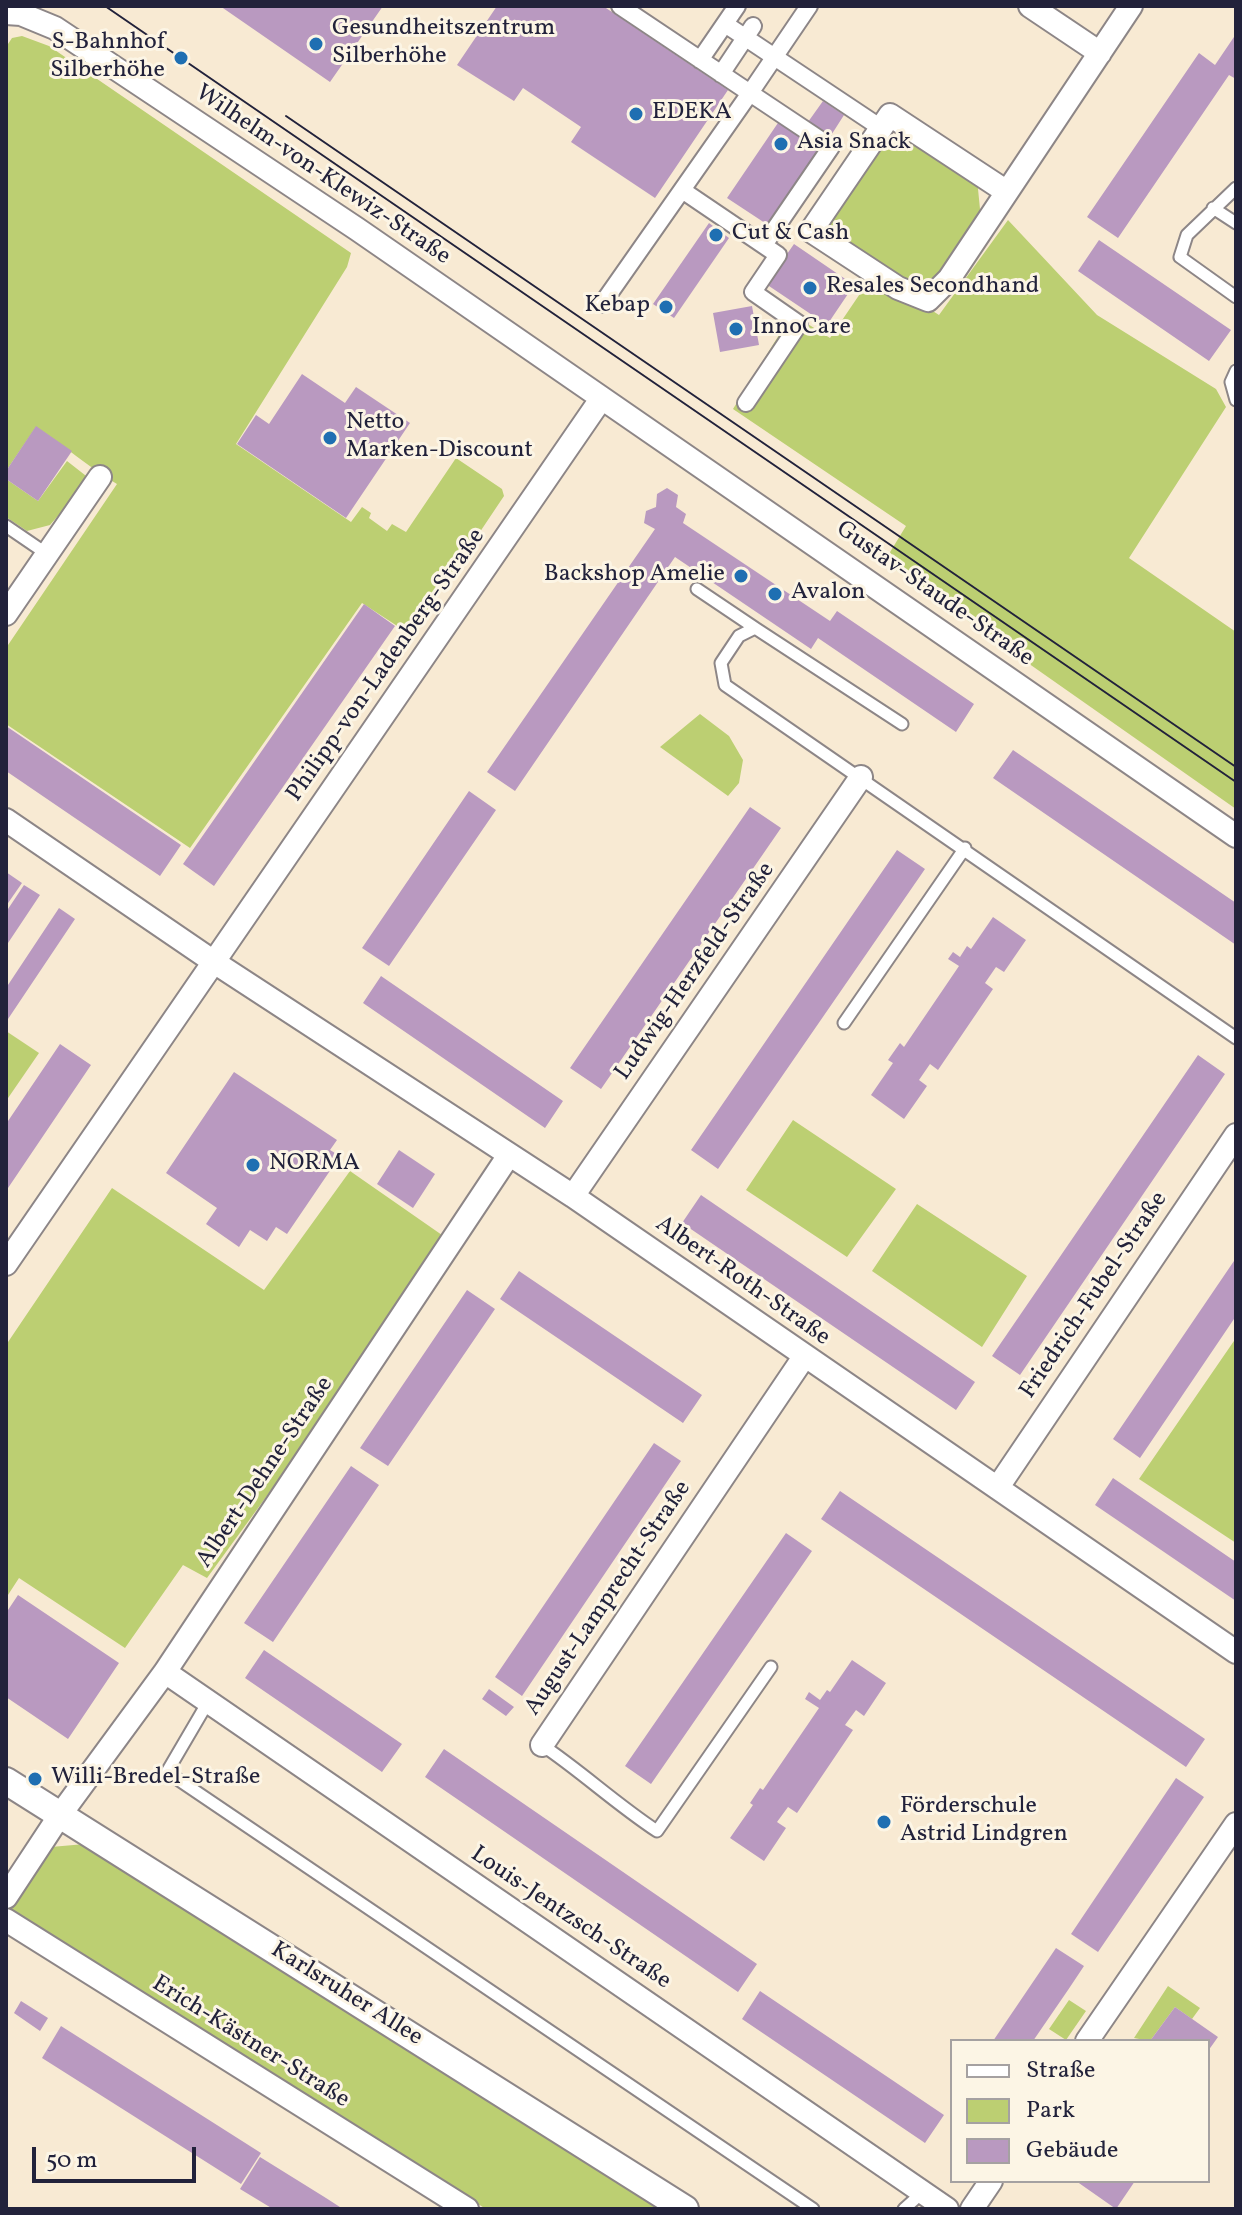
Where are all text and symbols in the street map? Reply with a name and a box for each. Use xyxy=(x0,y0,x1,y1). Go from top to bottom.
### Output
place label: Gesundheitszentrum Silberhöhe xyxy=(332,16,555,72)
place label: S-Bahnhof Silberhöhe xyxy=(50,30,165,86)
marker: Gesundheitszentrum Silberhöhe xyxy=(307,35,325,53)
marker: S-Bahnhof Silberhöhe xyxy=(172,49,190,67)
street label: Wilhelm-von-Klewiz-Straße xyxy=(189,80,455,272)
place label: EDEKA xyxy=(652,100,732,128)
marker: EDEKA xyxy=(627,105,645,123)
place label: Asia Snack xyxy=(797,130,911,158)
marker: Asia Snack xyxy=(772,135,790,153)
place label: Cut & Cash xyxy=(732,221,849,249)
marker: Cut & Cash xyxy=(707,226,725,244)
place label: Resales Secondhand xyxy=(826,274,1039,302)
marker: Resales Secondhand xyxy=(801,279,819,297)
place label: Kebap xyxy=(584,293,650,321)
marker: Kebap xyxy=(657,298,675,316)
place label: InnoCare xyxy=(752,315,851,343)
marker: InnoCare xyxy=(727,320,745,338)
place label: Netto Marken-Discount xyxy=(346,410,533,466)
marker: Netto Marken-Discount xyxy=(321,429,339,447)
street label: Gustav-Staude-Straße xyxy=(830,516,1038,674)
street label: Philipp-von-Ladenberg-Straße xyxy=(282,524,492,808)
place label: Backshop Amelie xyxy=(544,562,725,590)
marker: Backshop Amelie xyxy=(732,567,750,585)
place label: Avalon xyxy=(791,580,865,608)
marker: Avalon xyxy=(766,585,784,603)
street label: Ludwig-Herzfeld-Straße xyxy=(610,858,782,1086)
place label: NORMA xyxy=(269,1151,360,1179)
marker: NORMA xyxy=(244,1156,262,1174)
street label: Friedrich-Fubel-Straße xyxy=(1015,1187,1175,1405)
street label: Albert-Roth-Straße xyxy=(649,1211,835,1353)
street label: Albert-Dehne-Straße xyxy=(191,1372,341,1574)
street label: August-Lamprecht-Straße xyxy=(520,1476,698,1722)
place label: Willi-Bredel-Straße xyxy=(51,1765,260,1793)
marker: Willi-Bredel-Straße xyxy=(26,1770,44,1788)
place label: Förderschule Astrid Lindgren xyxy=(900,1794,1068,1850)
marker: Förderschule Astrid Lindgren xyxy=(875,1813,893,1831)
street label: Louis-Jentzsch-Straße xyxy=(464,1841,676,1997)
street label: Karlsruher Allee xyxy=(265,1937,427,2053)
street label: Erich-Kästner-Straße xyxy=(146,1970,354,2116)
legend xyxy=(950,2039,1210,2183)
text: Straße xyxy=(1026,2054,1095,2088)
text: Park xyxy=(1026,2094,1075,2128)
scale bar xyxy=(36,2131,200,2181)
text: Gebäude xyxy=(1026,2134,1118,2168)
text: 50 m xyxy=(46,2144,98,2178)

